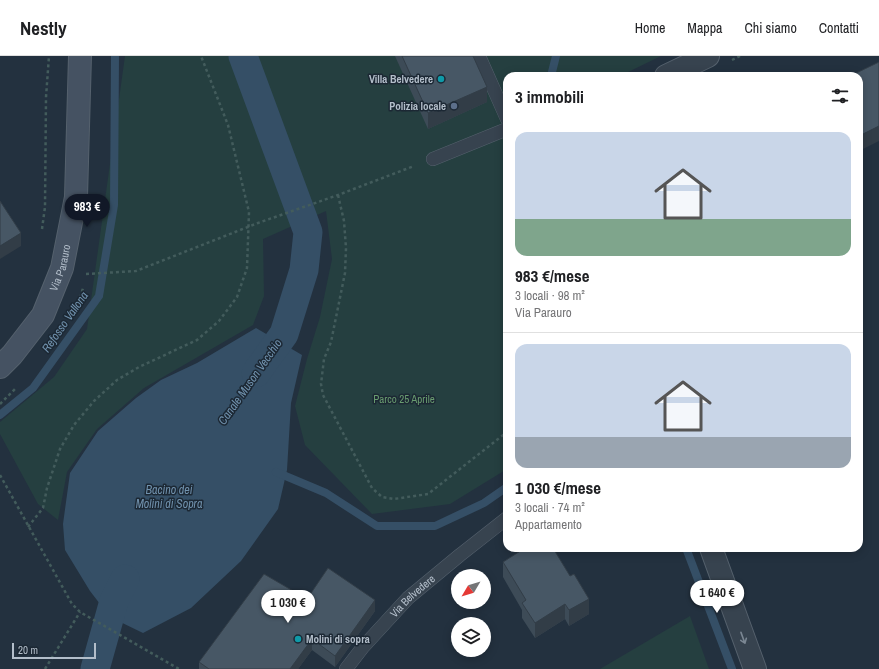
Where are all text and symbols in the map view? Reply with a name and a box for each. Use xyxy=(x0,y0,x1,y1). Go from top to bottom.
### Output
text: Nestly xyxy=(20,15,67,41)
text: Home xyxy=(635,19,665,37)
text: Mappa xyxy=(687,19,722,37)
text: Chi siamo xyxy=(744,19,797,37)
text: Contatti xyxy=(819,19,859,37)
place label: Villa Belvedere xyxy=(369,72,433,86)
marker: Villa Belvedere xyxy=(436,74,446,84)
text: 3 immobili xyxy=(515,85,584,108)
icon: filters xyxy=(829,85,851,107)
place label: Polizia locale xyxy=(389,99,446,113)
marker: Polizia locale xyxy=(449,101,459,111)
icon: home xyxy=(647,158,719,230)
pin: 983 € xyxy=(59,194,115,228)
text: 983 € xyxy=(74,198,100,215)
street label: Via Parauro xyxy=(46,243,73,293)
text: 983 €/mese xyxy=(515,264,589,287)
text: 3 locali · 98 m² xyxy=(515,287,585,304)
water label: Refosso Vallona xyxy=(38,288,92,356)
text: Via Parauro xyxy=(515,304,572,321)
water label: Canale Muson Vecchio xyxy=(214,336,286,428)
icon: home xyxy=(647,370,719,442)
park label: Parco 25 Aprile xyxy=(373,392,435,406)
text: 1 030 €/mese xyxy=(515,476,601,499)
water label: Bacino dei Molini di Sopra xyxy=(136,482,203,512)
text: 3 locali · 74 m² xyxy=(515,499,585,516)
text: Appartamento xyxy=(515,516,582,533)
north arrow xyxy=(451,569,491,609)
map controls xyxy=(451,569,491,657)
street label: Via Belvedere xyxy=(387,572,438,620)
pin: 1 640 € xyxy=(680,580,754,614)
text: 1 640 € xyxy=(699,584,735,601)
pin: 1 030 € xyxy=(251,590,325,624)
text: 1 030 € xyxy=(270,594,306,611)
button: layers xyxy=(451,617,491,657)
one-way arrow xyxy=(740,631,748,643)
place label: Molini di sopra xyxy=(306,632,370,646)
marker: Molini di sopra xyxy=(293,634,303,644)
scale bar xyxy=(12,641,96,660)
text: 20 m xyxy=(18,643,38,657)

